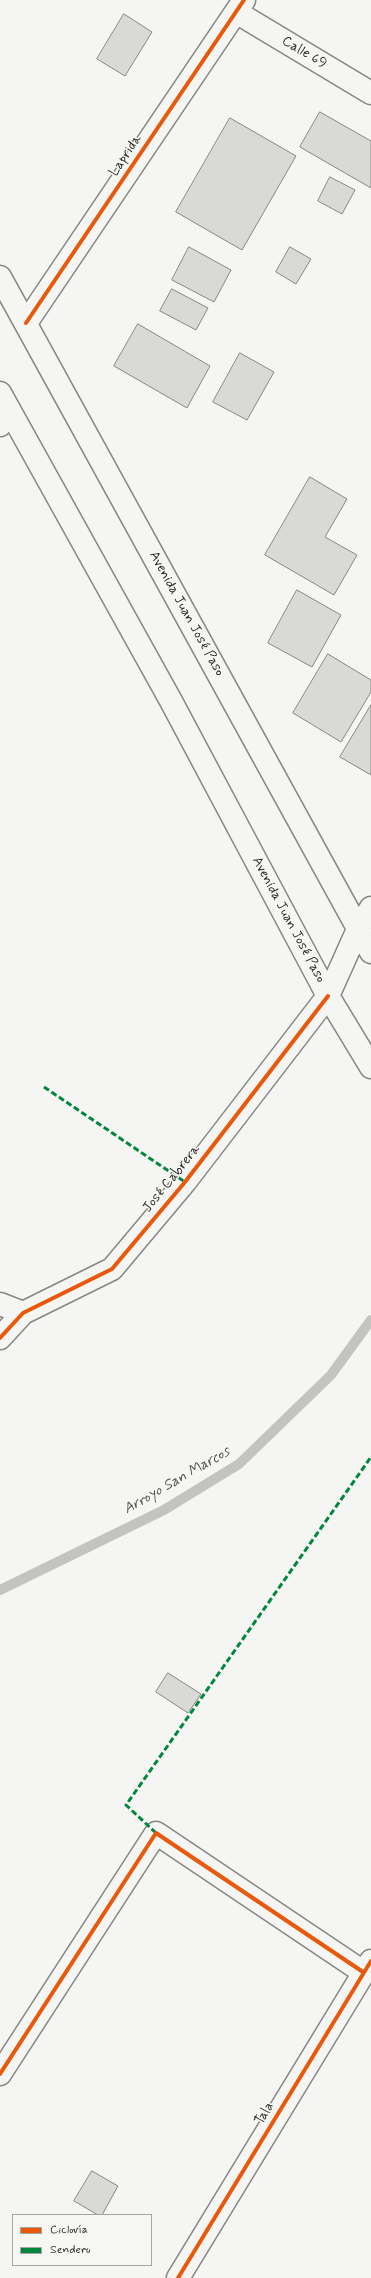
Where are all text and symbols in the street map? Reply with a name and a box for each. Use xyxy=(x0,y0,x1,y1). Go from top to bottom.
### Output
street label: Calle 69 xyxy=(279,33,329,73)
street label: Laprida xyxy=(106,132,146,180)
street label: Avenida Juan José Paso xyxy=(145,549,227,679)
street label: Avenida Juan José Paso xyxy=(248,854,328,986)
street label: José Cabrera xyxy=(140,1142,204,1216)
water label: Arroyo San Marcos xyxy=(121,1443,233,1519)
street label: Tala xyxy=(252,2100,278,2128)
legend xyxy=(12,2214,152,2266)
text: Ciclovía xyxy=(50,2222,88,2238)
text: Sendero xyxy=(50,2242,91,2258)

